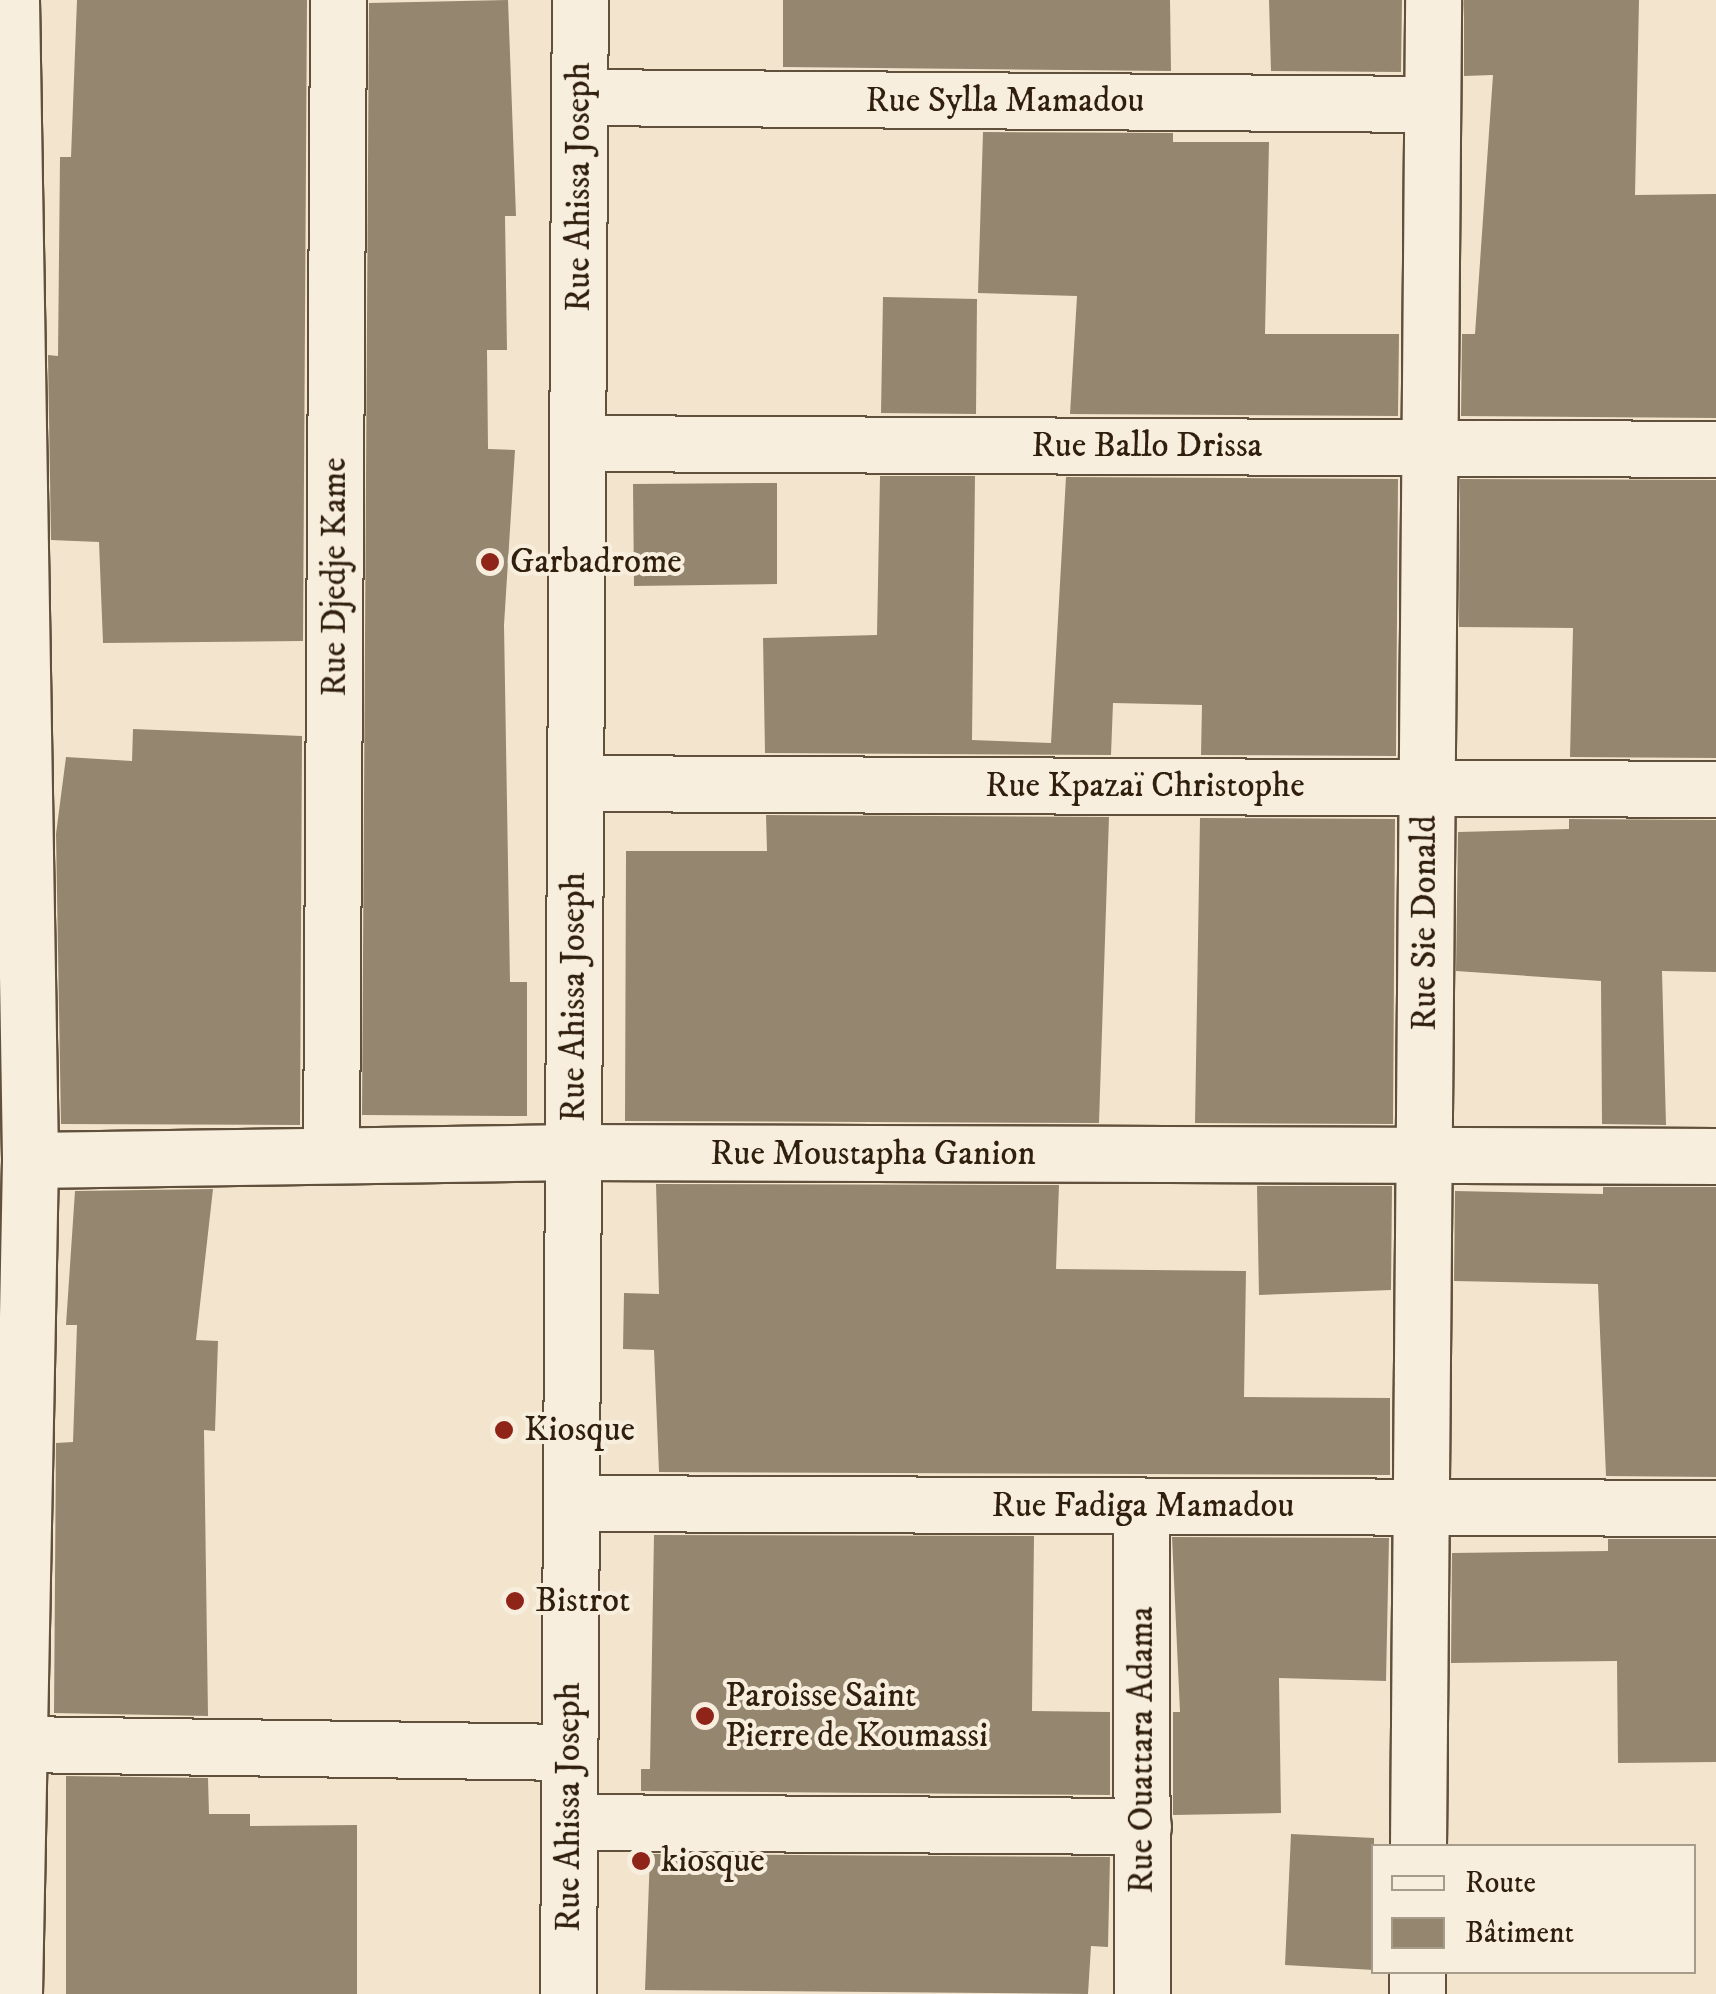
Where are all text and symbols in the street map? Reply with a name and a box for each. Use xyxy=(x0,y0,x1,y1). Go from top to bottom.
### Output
street label: Rue Ahissa Joseph xyxy=(558,62,600,312)
street label: Rue Sylla Mamadou xyxy=(866,80,1144,122)
street label: Rue Ballo Drissa xyxy=(1032,425,1262,467)
street label: Rue Djedje Kame xyxy=(314,457,356,697)
place label: Garbadrome xyxy=(510,541,682,583)
marker: Garbadrome xyxy=(479,551,501,573)
street label: Rue Kpazaï Christophe xyxy=(985,765,1305,807)
street label: Rue Sie Donald xyxy=(1404,815,1446,1031)
street label: Rue Ahissa Joseph xyxy=(553,872,595,1122)
street label: Rue Moustapha Ganion xyxy=(710,1133,1036,1175)
place label: Kiosque xyxy=(524,1409,635,1451)
marker: Kiosque xyxy=(493,1419,515,1441)
street label: Rue Fadiga Mamadou xyxy=(992,1485,1294,1527)
place label: Bistrot xyxy=(535,1580,630,1622)
marker: Bistrot xyxy=(504,1590,526,1612)
street label: Rue Ouattara Adama xyxy=(1121,1606,1163,1894)
place label: Paroisse Saint Pierre de Koumassi xyxy=(725,1675,988,1757)
street label: Rue Ahissa Joseph xyxy=(548,1682,590,1932)
marker: Paroisse Saint Pierre de Koumassi xyxy=(694,1705,716,1727)
place label: kiosque xyxy=(661,1840,765,1882)
legend xyxy=(1371,1844,1696,1974)
marker: kiosque xyxy=(630,1850,652,1872)
text: Route xyxy=(1465,1865,1536,1902)
text: Bâtiment xyxy=(1465,1915,1574,1952)

